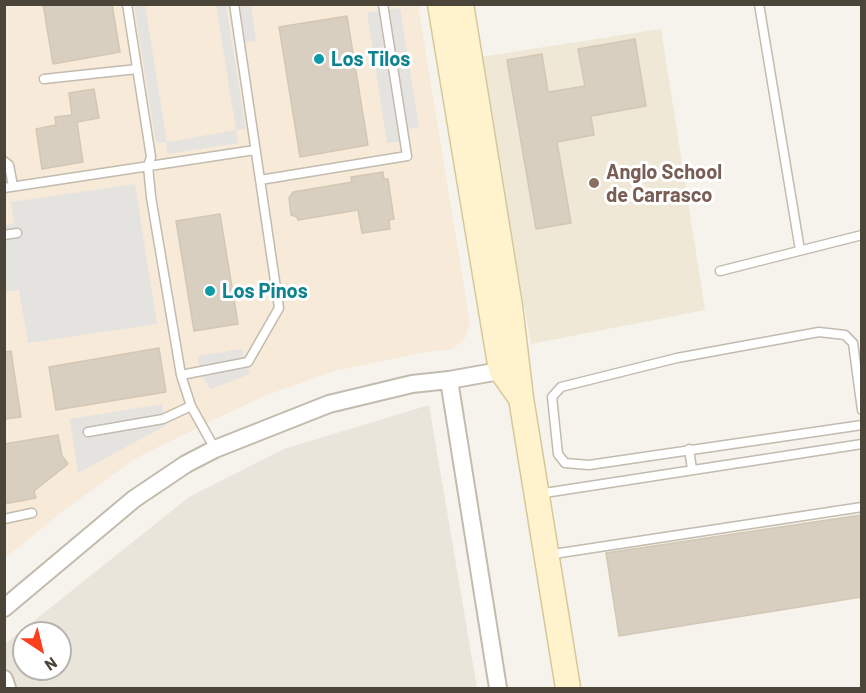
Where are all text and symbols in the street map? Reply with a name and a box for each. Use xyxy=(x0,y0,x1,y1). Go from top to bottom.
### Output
place label: Los Tilos xyxy=(331,47,410,71)
marker: Los Tilos xyxy=(312,52,326,66)
place label: Anglo School de Carrasco xyxy=(606,160,722,207)
marker: Anglo School de Carrasco xyxy=(587,176,601,190)
place label: Los Pinos xyxy=(222,279,308,303)
marker: Los Pinos xyxy=(203,284,217,298)
north arrow xyxy=(12,621,72,681)
text: N xyxy=(42,654,61,675)

